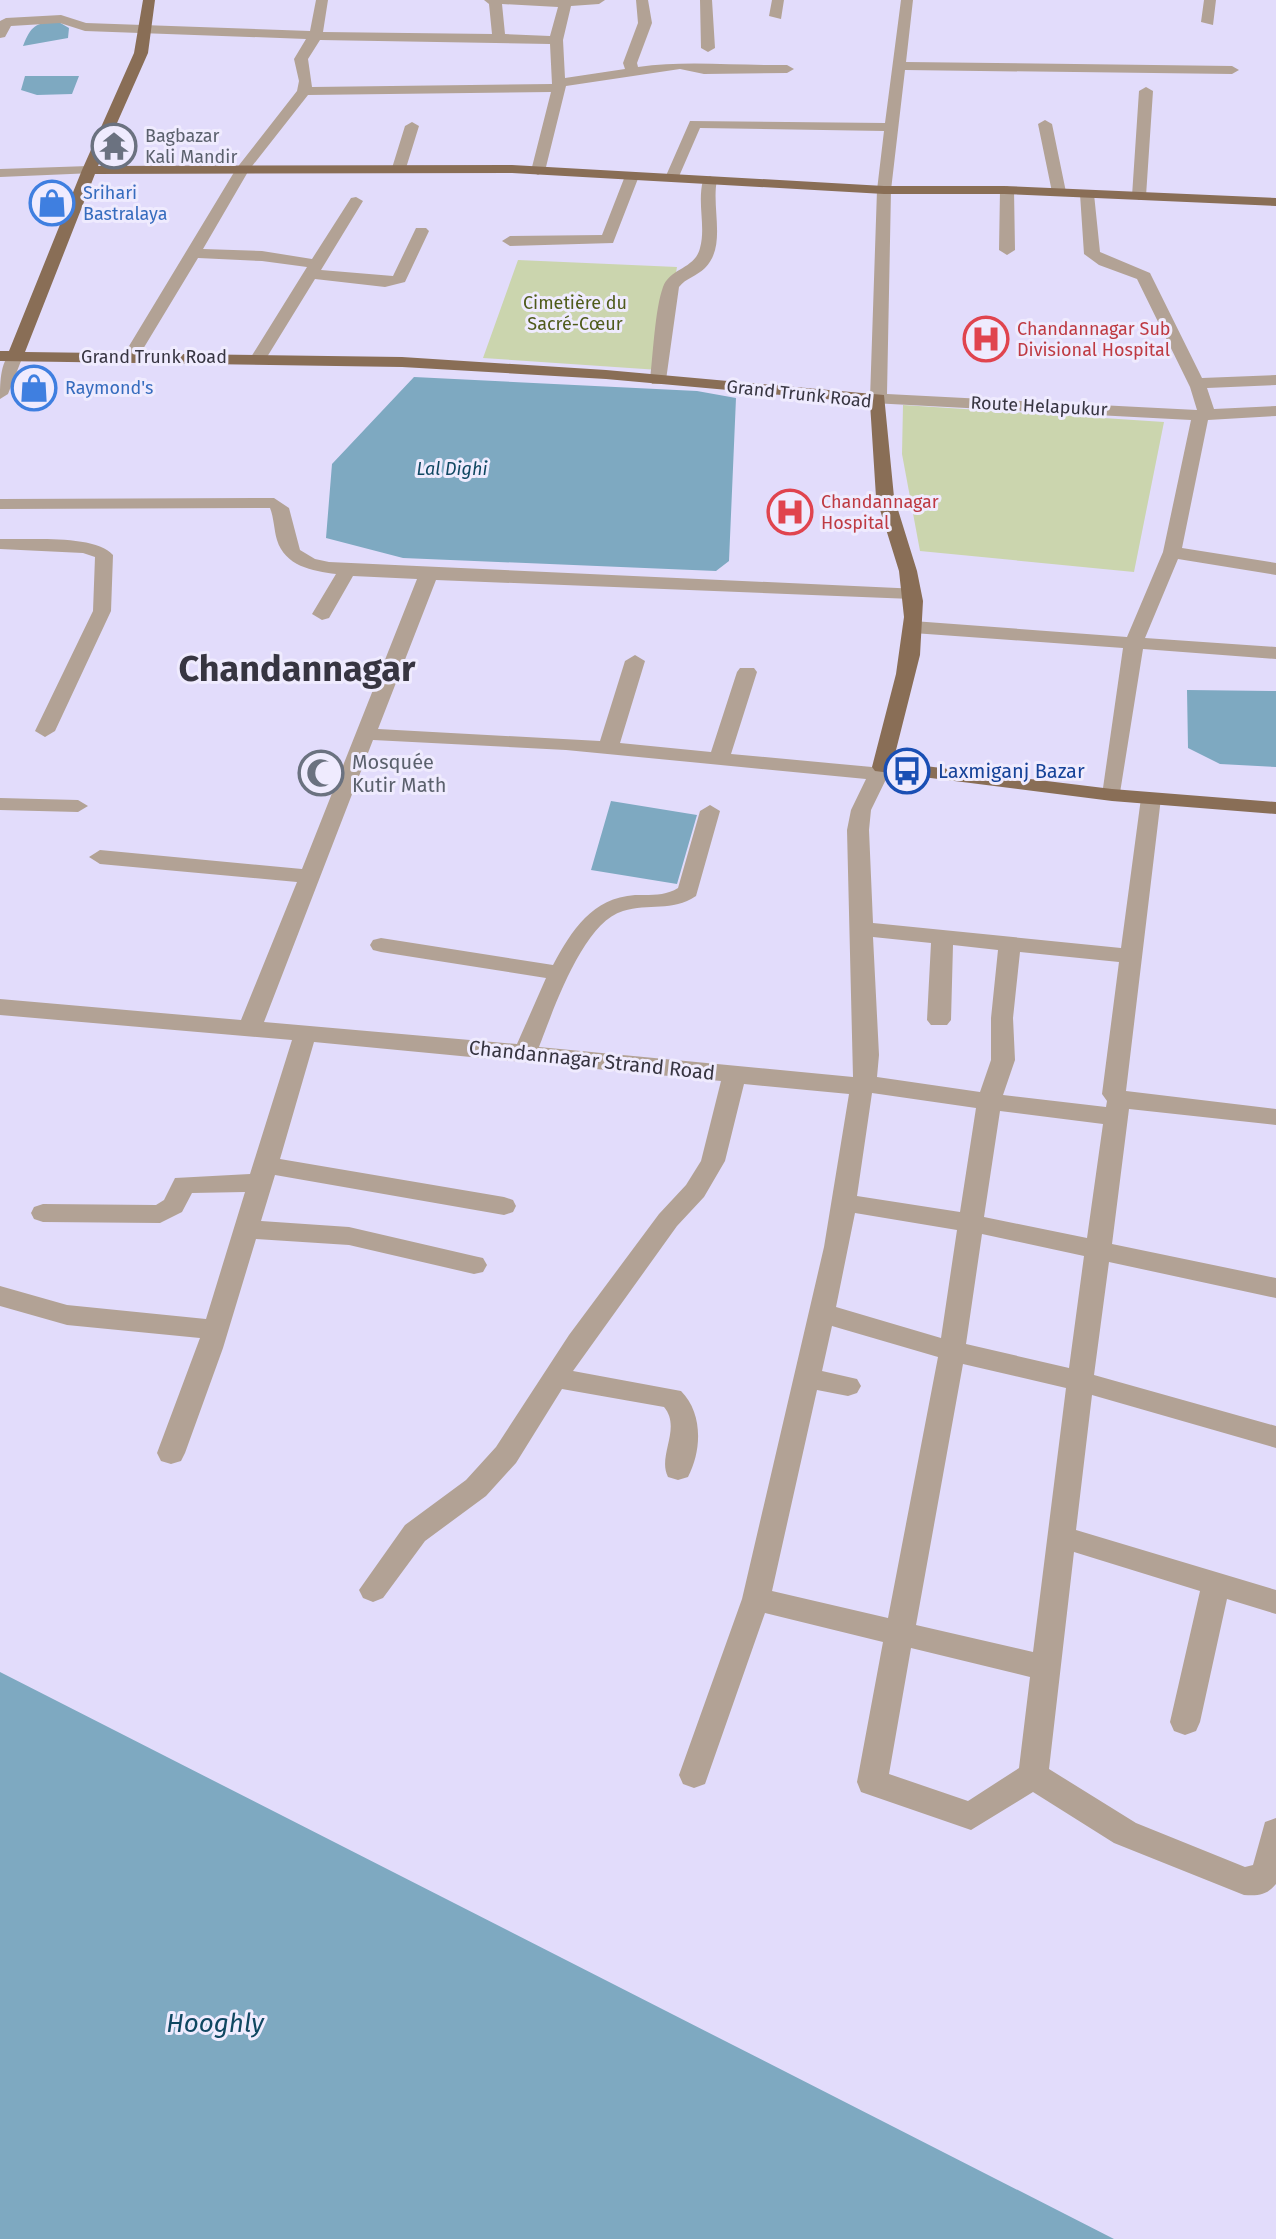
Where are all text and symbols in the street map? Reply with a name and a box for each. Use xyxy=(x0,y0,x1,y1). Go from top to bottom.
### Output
temple icon: Bagbazar Kali Mandir xyxy=(90,122,138,170)
place label: Bagbazar Kali Mandir xyxy=(145,125,237,168)
shop icon: Srihari Bastralaya xyxy=(28,179,76,227)
place label: Srihari Bastralaya xyxy=(83,182,167,225)
park label: Cimetière du Sacré-Cœur xyxy=(523,292,627,335)
hospital icon: Chandannagar Sub Divisional Hospital xyxy=(962,315,1010,363)
place label: Chandannagar Sub Divisional Hospital xyxy=(1017,318,1171,361)
street label: Grand Trunk Road xyxy=(81,346,227,368)
shop icon: Raymond's xyxy=(10,364,58,412)
street label: Grand Trunk Road xyxy=(725,375,873,413)
place label: Raymond's xyxy=(65,377,154,399)
street label: Route Helapukur xyxy=(970,391,1108,421)
water label: Lal Dighi xyxy=(417,458,487,480)
hospital icon: Chandannagar Hospital xyxy=(766,488,814,536)
place label: Chandannagar Hospital xyxy=(821,491,939,534)
district label: Chandannagar xyxy=(178,647,416,691)
bus stop icon: Laxmiganj Bazar xyxy=(883,747,931,795)
mosque icon: Mosquée Kutir Math xyxy=(297,749,345,797)
place label: Mosquée Kutir Math xyxy=(352,750,447,797)
place label: Laxmiganj Bazar xyxy=(938,759,1085,783)
street label: Chandannagar Strand Road xyxy=(468,1035,716,1085)
water label: Hooghly xyxy=(166,2008,265,2039)

